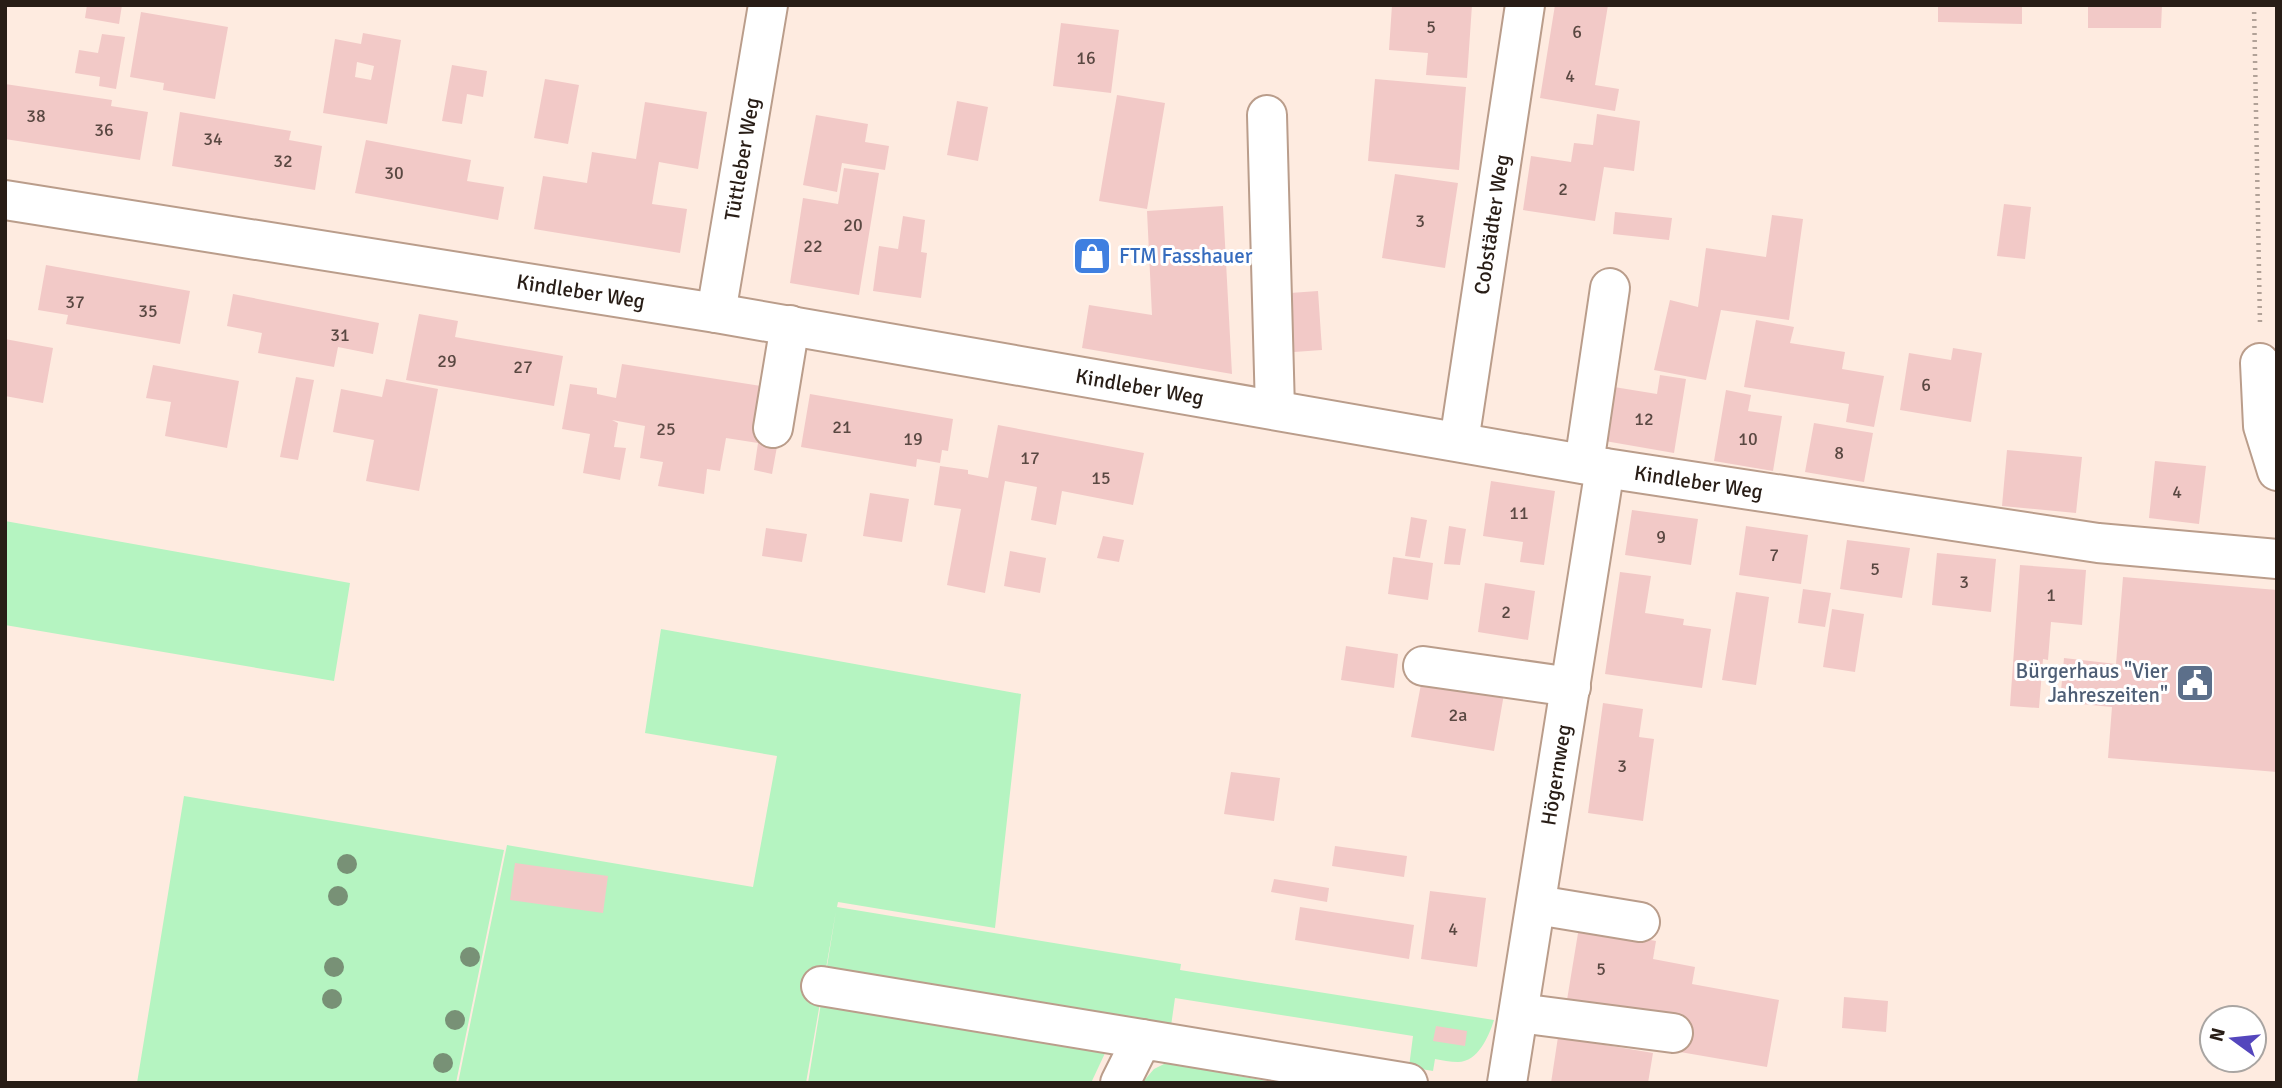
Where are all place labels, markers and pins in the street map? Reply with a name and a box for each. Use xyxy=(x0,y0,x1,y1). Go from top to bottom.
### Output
shop icon: FTM Fasshauer xyxy=(1071,235,1113,277)
place label: FTM Fasshauer xyxy=(1119,243,1253,269)
place label: Bürgerhaus "Vier Jahreszeiten" xyxy=(2016,658,2168,708)
public building icon: Bürgerhaus "Vier Jahreszeiten" xyxy=(2174,662,2216,704)

